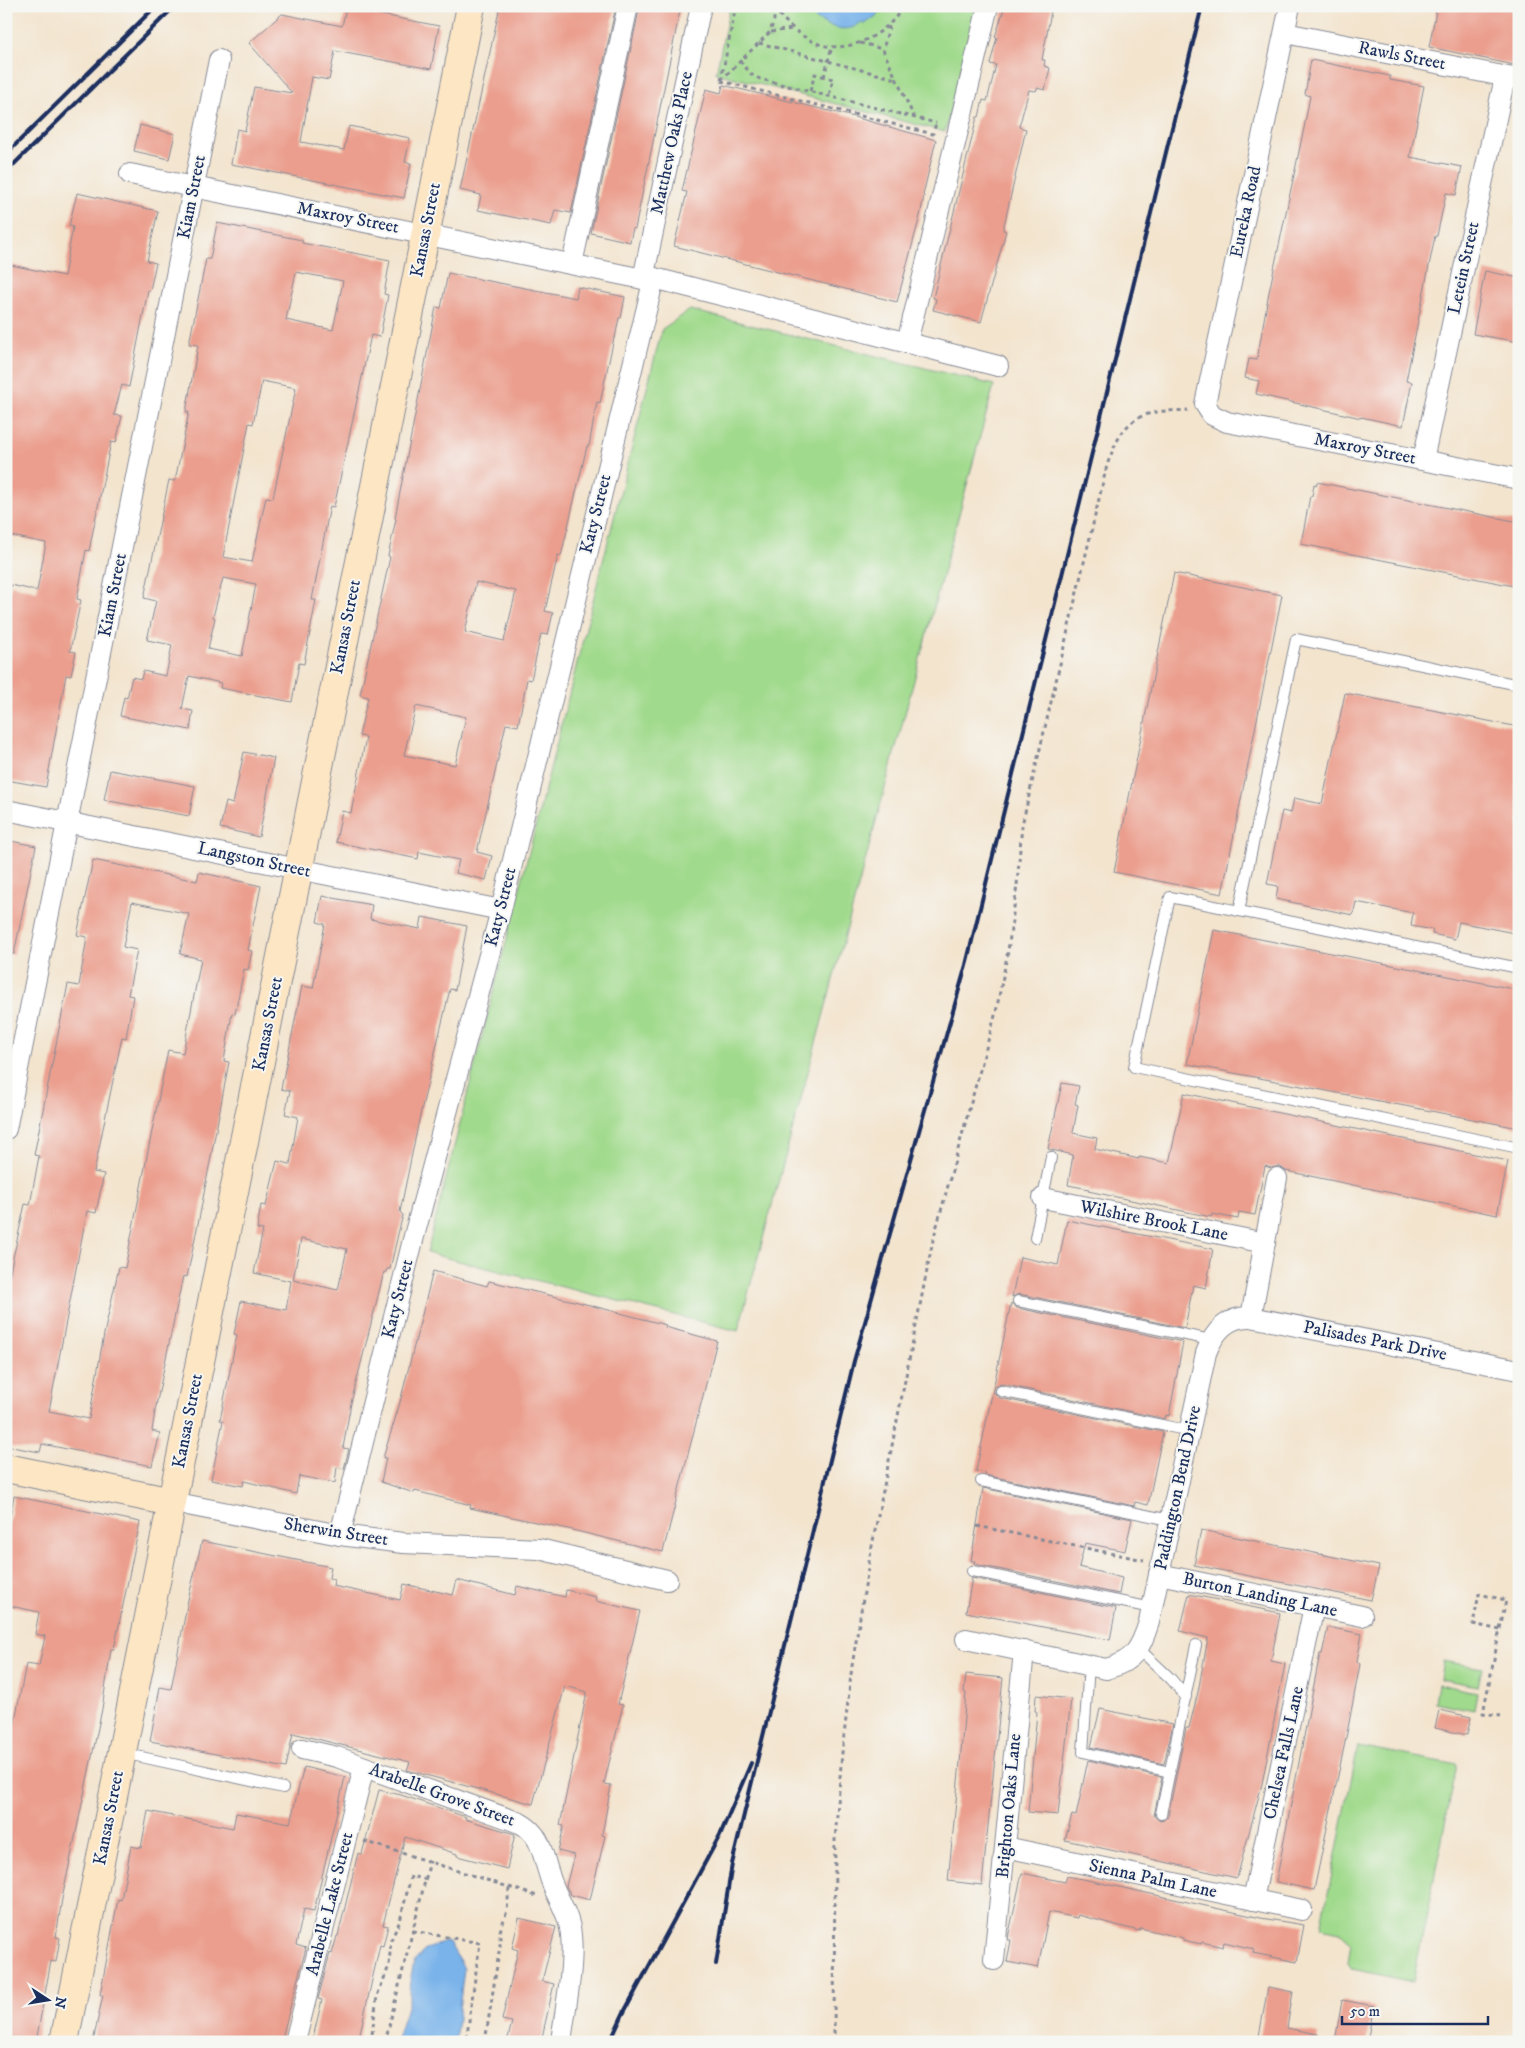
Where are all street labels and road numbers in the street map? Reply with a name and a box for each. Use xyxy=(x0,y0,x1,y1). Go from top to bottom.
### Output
street label: Rawls Street xyxy=(1356,37,1448,75)
street label: Matthew Oaks Place xyxy=(646,69,698,217)
street label: Kiam Street xyxy=(173,153,211,241)
street label: Eureka Road xyxy=(1226,164,1266,260)
street label: Kansas Street xyxy=(406,181,446,279)
street label: Maxroy Street xyxy=(295,197,401,239)
street label: Letein Street xyxy=(1443,219,1485,316)
street label: Maxroy Street xyxy=(1312,428,1418,470)
street label: Katy Street xyxy=(576,472,617,556)
street label: Kiam Street xyxy=(94,551,132,639)
street label: Kansas Street xyxy=(326,578,366,676)
street label: Langston Street xyxy=(195,837,313,883)
street label: Katy Street xyxy=(481,865,522,949)
street label: Kansas Street xyxy=(248,975,288,1073)
street label: Wilshire Brook Lane xyxy=(1077,1196,1230,1246)
street label: Katy Street xyxy=(378,1257,419,1341)
street label: Palisades Park Drive xyxy=(1301,1316,1449,1366)
street label: Kansas Street xyxy=(168,1372,208,1470)
street label: Paddington Bend Drive xyxy=(1150,1404,1206,1572)
street label: Sherwin Street xyxy=(282,1513,390,1551)
street label: Burton Landing Lane xyxy=(1181,1568,1339,1622)
street label: Chelsea Falls Lane xyxy=(1259,1684,1309,1822)
street label: Brighton Oaks Lane xyxy=(992,1733,1026,1879)
street label: Arabelle Grove Street xyxy=(366,1758,518,1832)
street label: Kansas Street xyxy=(89,1769,129,1867)
street label: Arabelle Lake Street xyxy=(302,1830,359,1978)
street label: Sienna Palm Lane xyxy=(1087,1855,1219,1903)

